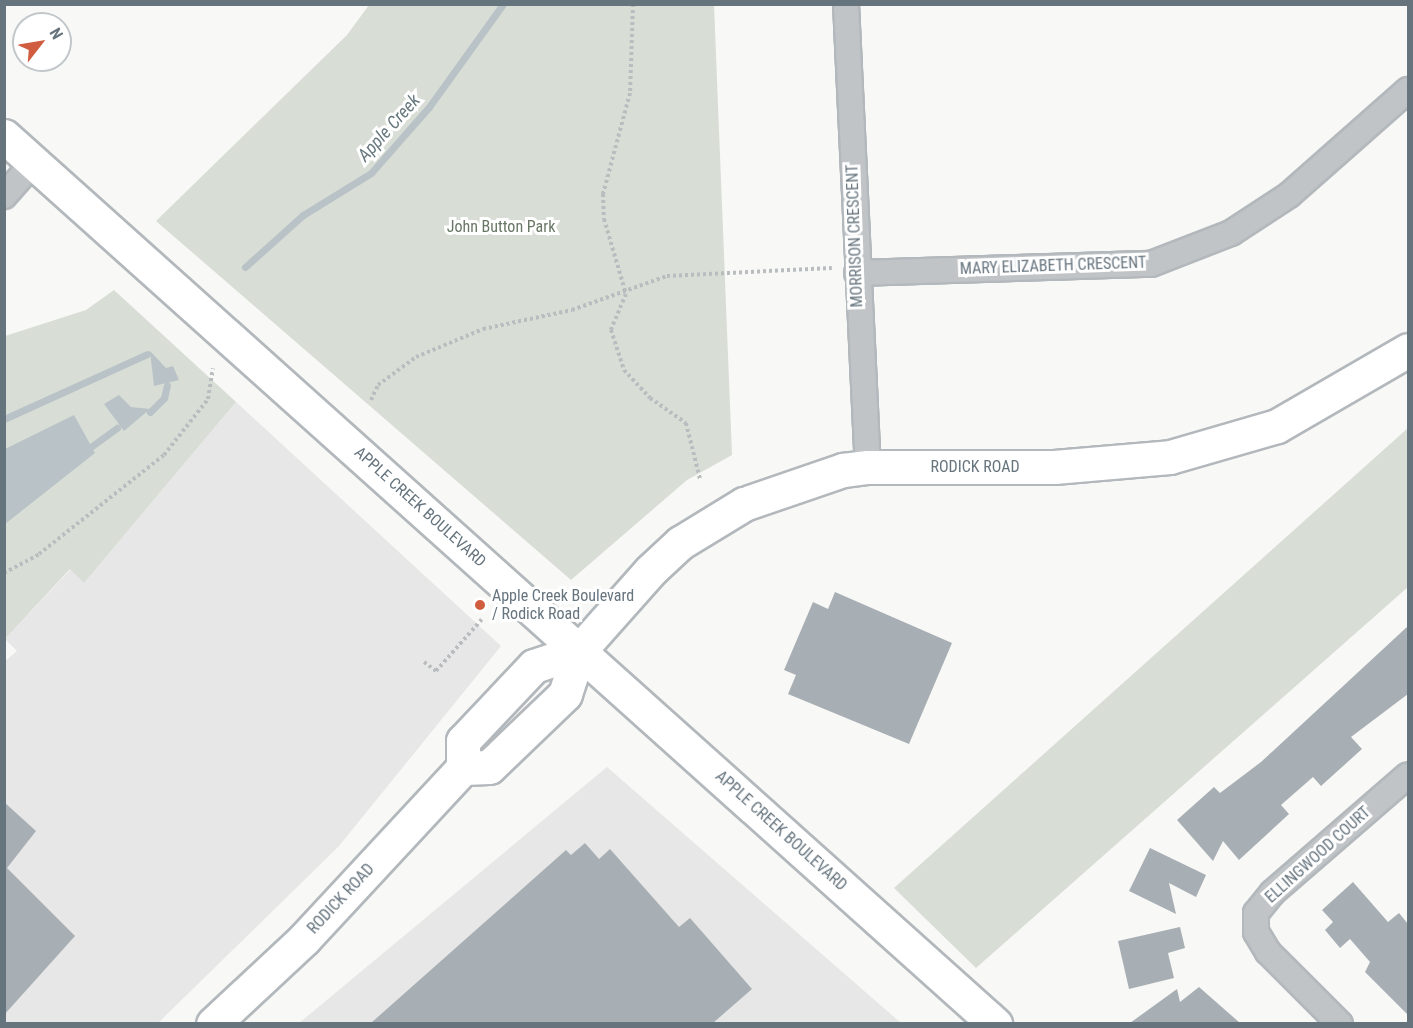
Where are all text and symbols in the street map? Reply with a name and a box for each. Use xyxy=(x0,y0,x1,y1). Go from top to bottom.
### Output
north arrow xyxy=(12,12,72,72)
text: N xyxy=(45,24,67,43)
water label: Apple Creek xyxy=(353,90,425,166)
street label: MORRISON CRESCENT xyxy=(843,164,867,308)
park label: John Button Park xyxy=(447,217,555,237)
street label: MARY ELIZABETH CRESCENT xyxy=(959,253,1147,279)
street label: APPLE CREEK BOULEVARD xyxy=(350,443,490,571)
street label: RODICK ROAD xyxy=(930,457,1020,477)
place label: Apple Creek Boulevard / Rodick Road xyxy=(492,586,634,624)
marker: Apple Creek Boulevard / Rodick Road xyxy=(473,598,487,612)
street label: APPLE CREEK BOULEVARD xyxy=(711,767,851,895)
street label: ELLINGWOOD COURT xyxy=(1262,803,1374,907)
street label: RODICK ROAD xyxy=(304,860,378,938)

